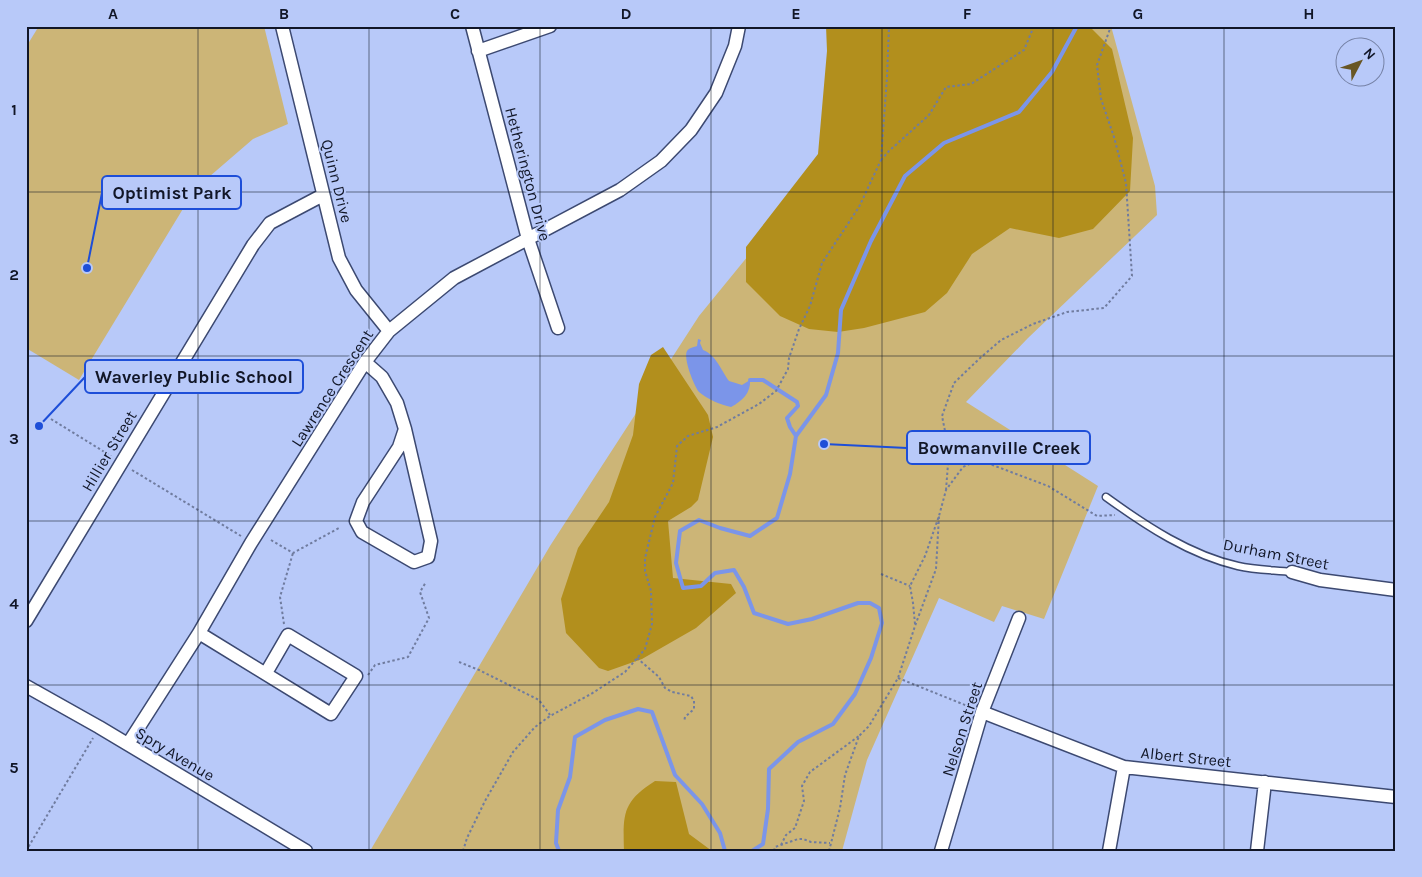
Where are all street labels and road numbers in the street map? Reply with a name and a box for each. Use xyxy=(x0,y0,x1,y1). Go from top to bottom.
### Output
street label: Hetherington Drive xyxy=(501,105,555,243)
street label: Quinn Drive xyxy=(317,137,357,225)
street label: Lawrence Crescent xyxy=(287,326,377,450)
street label: Hillier Street xyxy=(77,407,141,495)
street label: Durham Street xyxy=(1222,534,1330,574)
street label: Nelson Street xyxy=(938,679,986,779)
street label: Spry Avenue xyxy=(132,723,218,785)
street label: Albert Street xyxy=(1140,743,1232,771)

